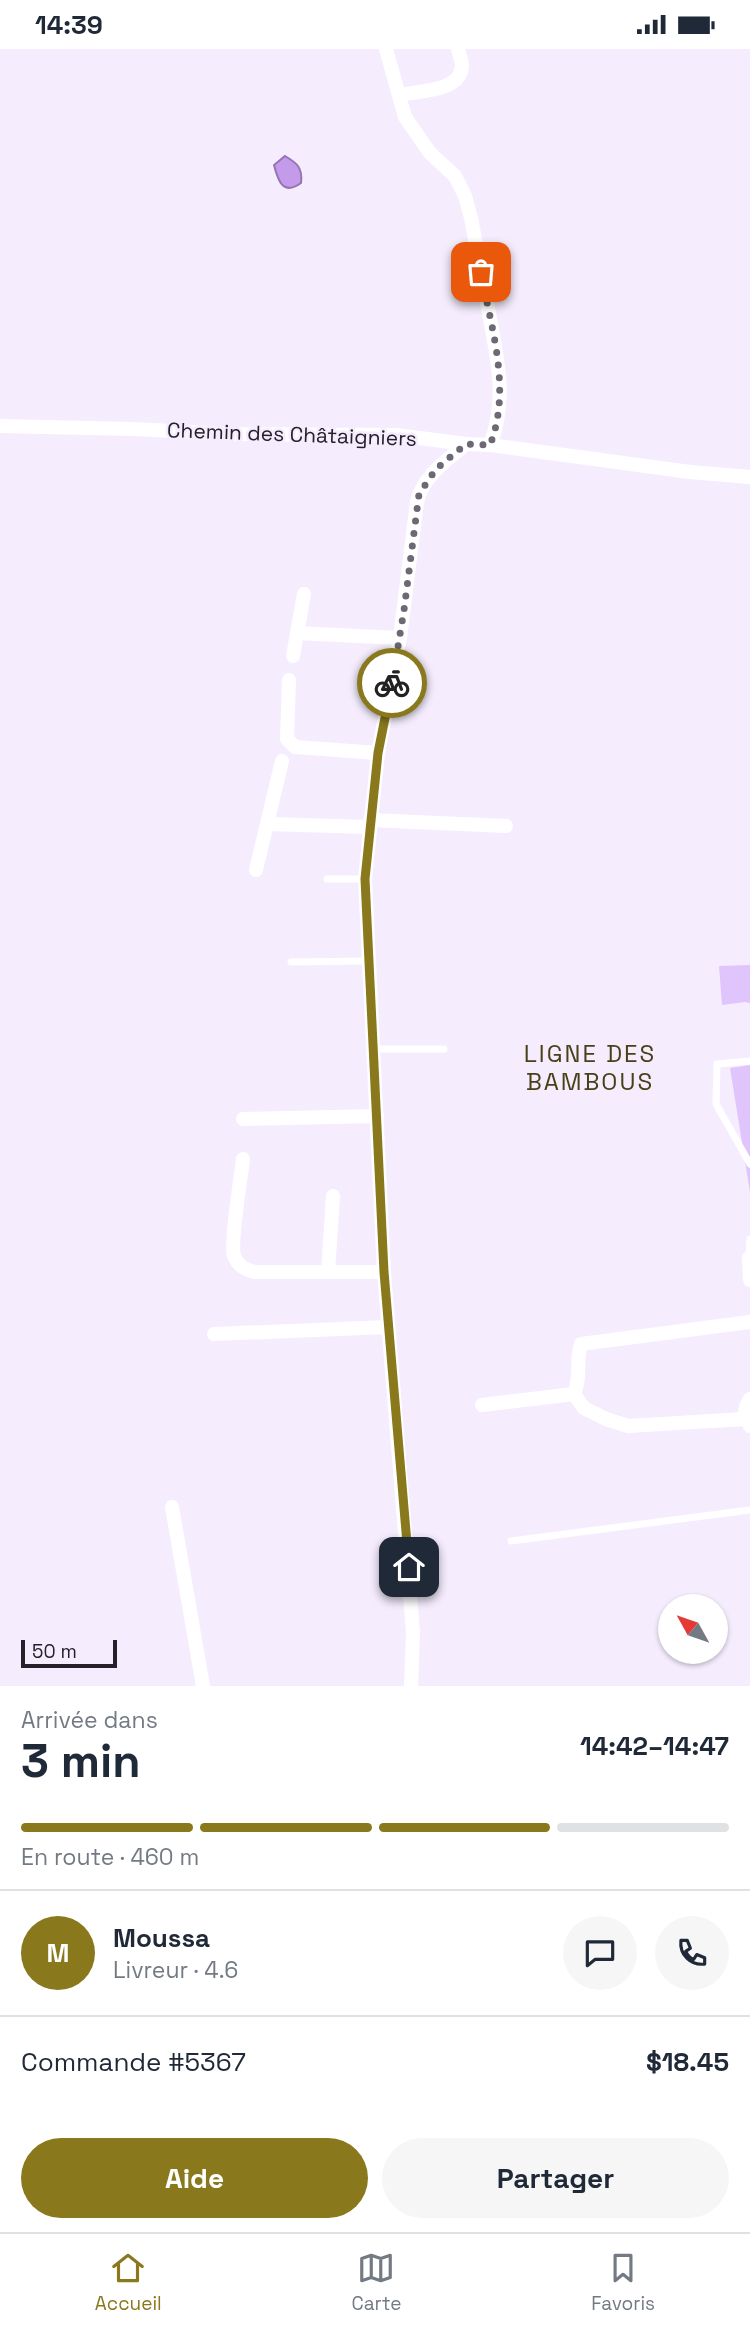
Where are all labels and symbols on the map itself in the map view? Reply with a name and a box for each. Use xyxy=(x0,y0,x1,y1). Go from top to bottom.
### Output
pin xyxy=(451,242,511,302)
street label: Chemin des Châtaigniers xyxy=(167,416,417,452)
courier xyxy=(357,648,427,718)
district label: LIGNE DES BAMBOUS xyxy=(524,1038,656,1097)
pin xyxy=(379,1537,439,1597)
north arrow xyxy=(658,1594,728,1664)
scale bar xyxy=(21,1637,117,1669)

